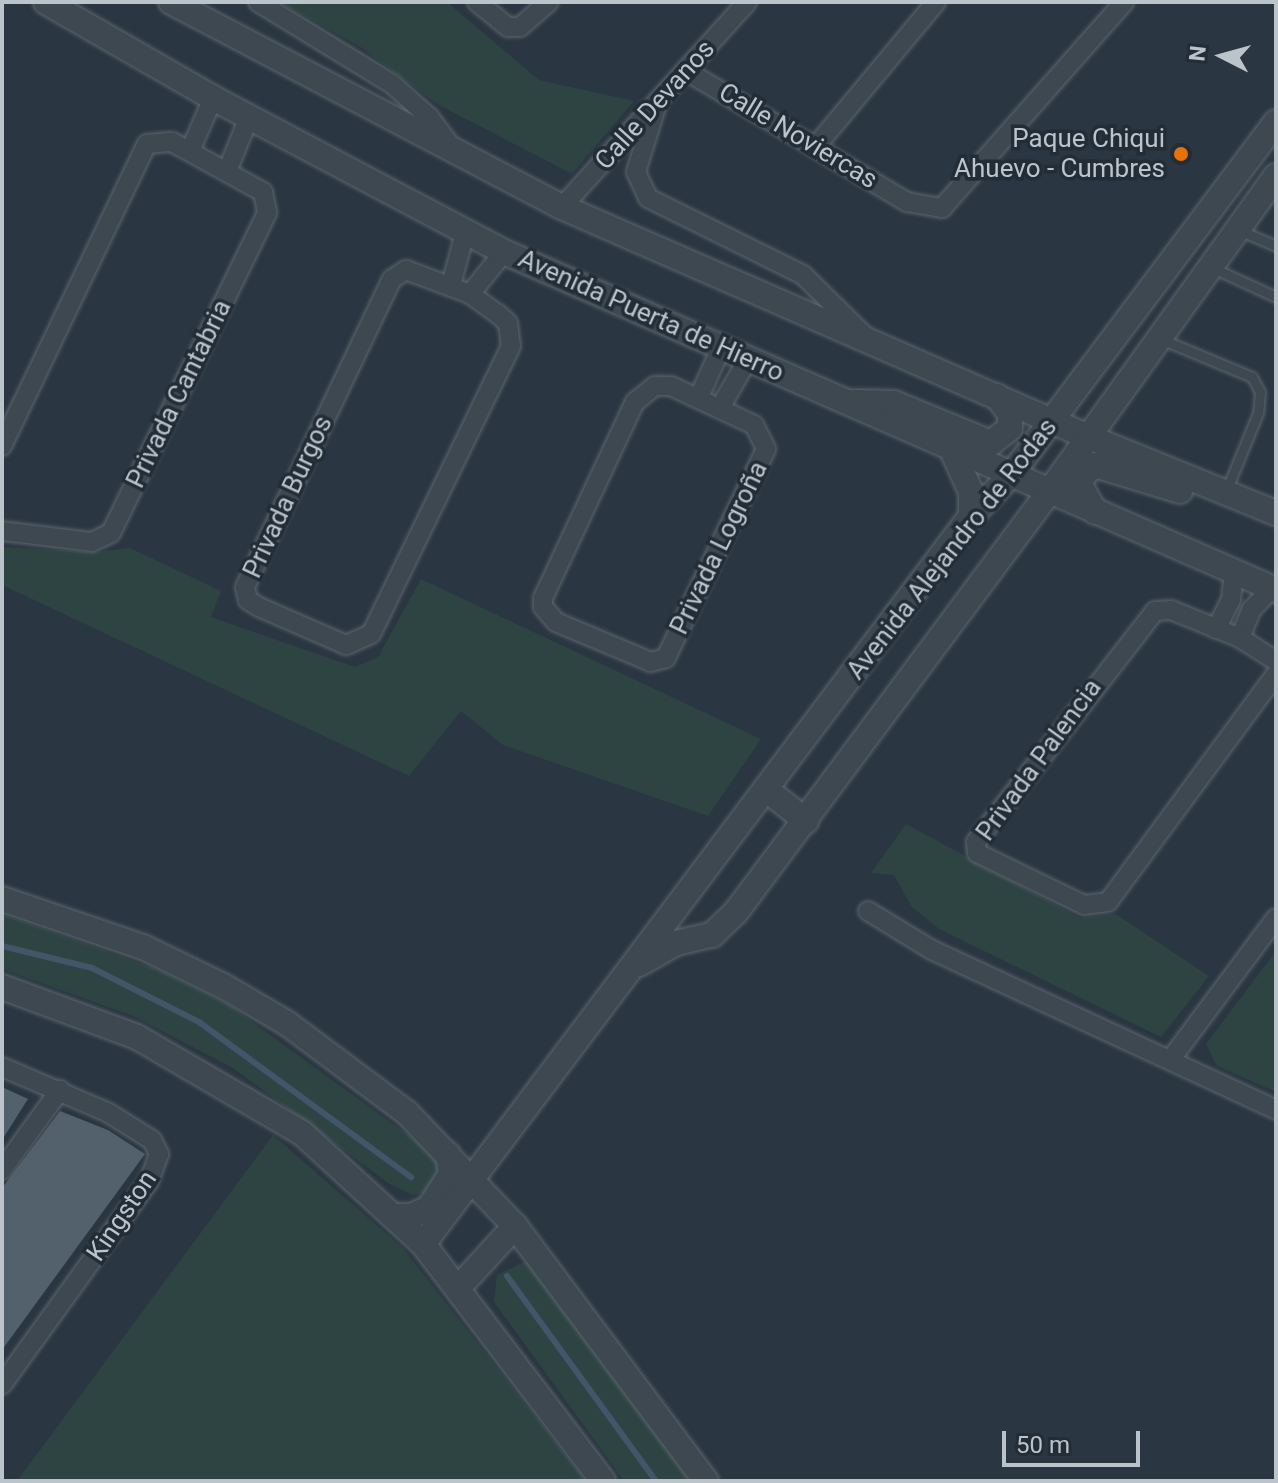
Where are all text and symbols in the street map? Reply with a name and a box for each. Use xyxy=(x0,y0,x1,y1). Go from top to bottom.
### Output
north arrow xyxy=(1182,16,1262,96)
street label: Calle Devanos xyxy=(589,34,721,176)
text: N xyxy=(1184,44,1211,62)
street label: Calle Noviercas xyxy=(713,76,883,196)
place label: Paque Chiqui Ahuevo - Cumbres xyxy=(954,123,1165,184)
marker: Paque Chiqui Ahuevo - Cumbres xyxy=(1172,145,1190,163)
street label: Avenida Puerta de Hierro xyxy=(513,243,789,389)
street label: Privada Cantabria xyxy=(120,295,238,493)
street label: Privada Burgos xyxy=(237,411,339,583)
street label: Avenida Alejandro de Rodas xyxy=(840,412,1064,686)
street label: Privada Logroña xyxy=(664,456,774,640)
street label: Privada Palencia xyxy=(970,673,1108,847)
street label: Kingston xyxy=(80,1165,164,1267)
scale bar xyxy=(1006,1415,1144,1465)
text: 50 m xyxy=(1016,1431,1070,1459)

